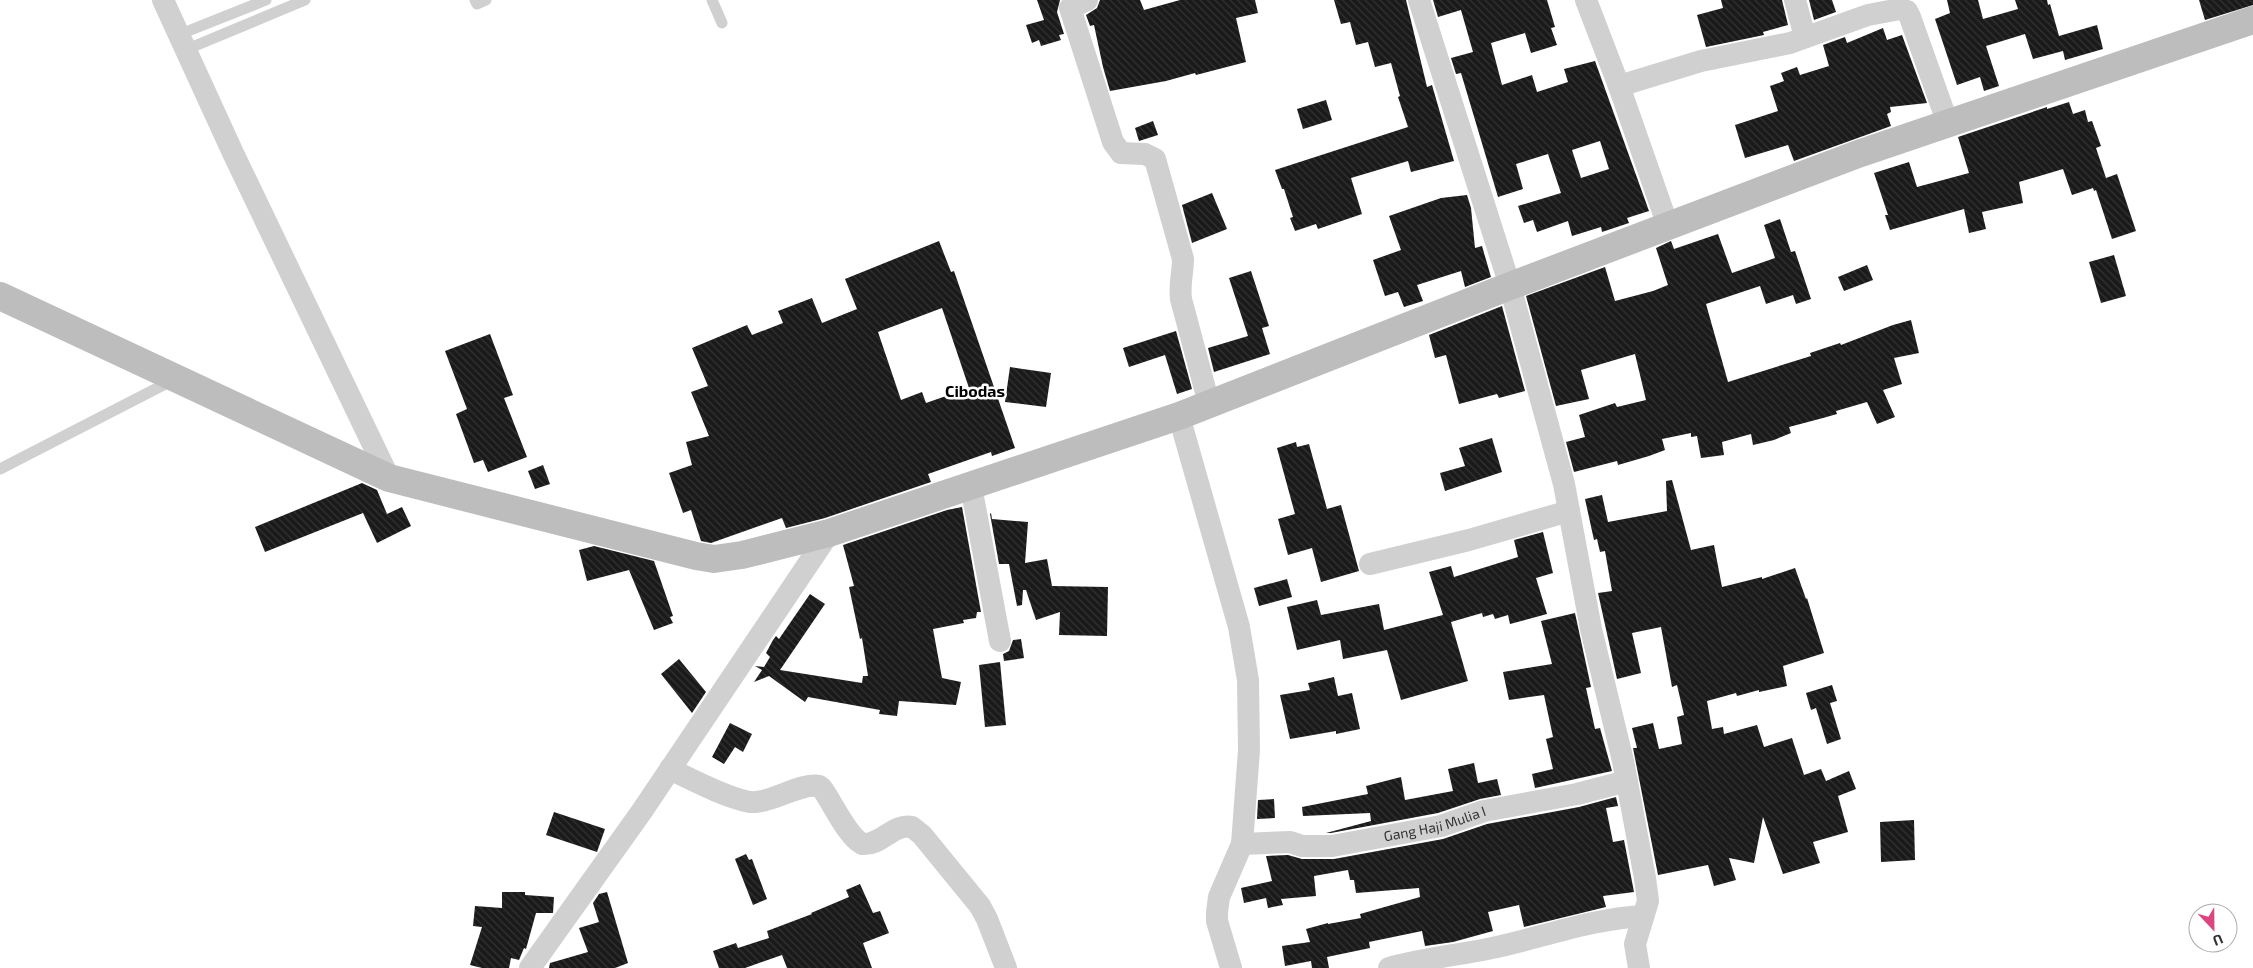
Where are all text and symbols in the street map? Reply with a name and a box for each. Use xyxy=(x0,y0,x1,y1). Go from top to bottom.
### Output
district label: Cibodas xyxy=(945,381,1005,400)
street label: Gang Haji Mulia I xyxy=(1382,802,1488,844)
north arrow xyxy=(2188,903,2238,953)
text: U xyxy=(2210,931,2226,950)

